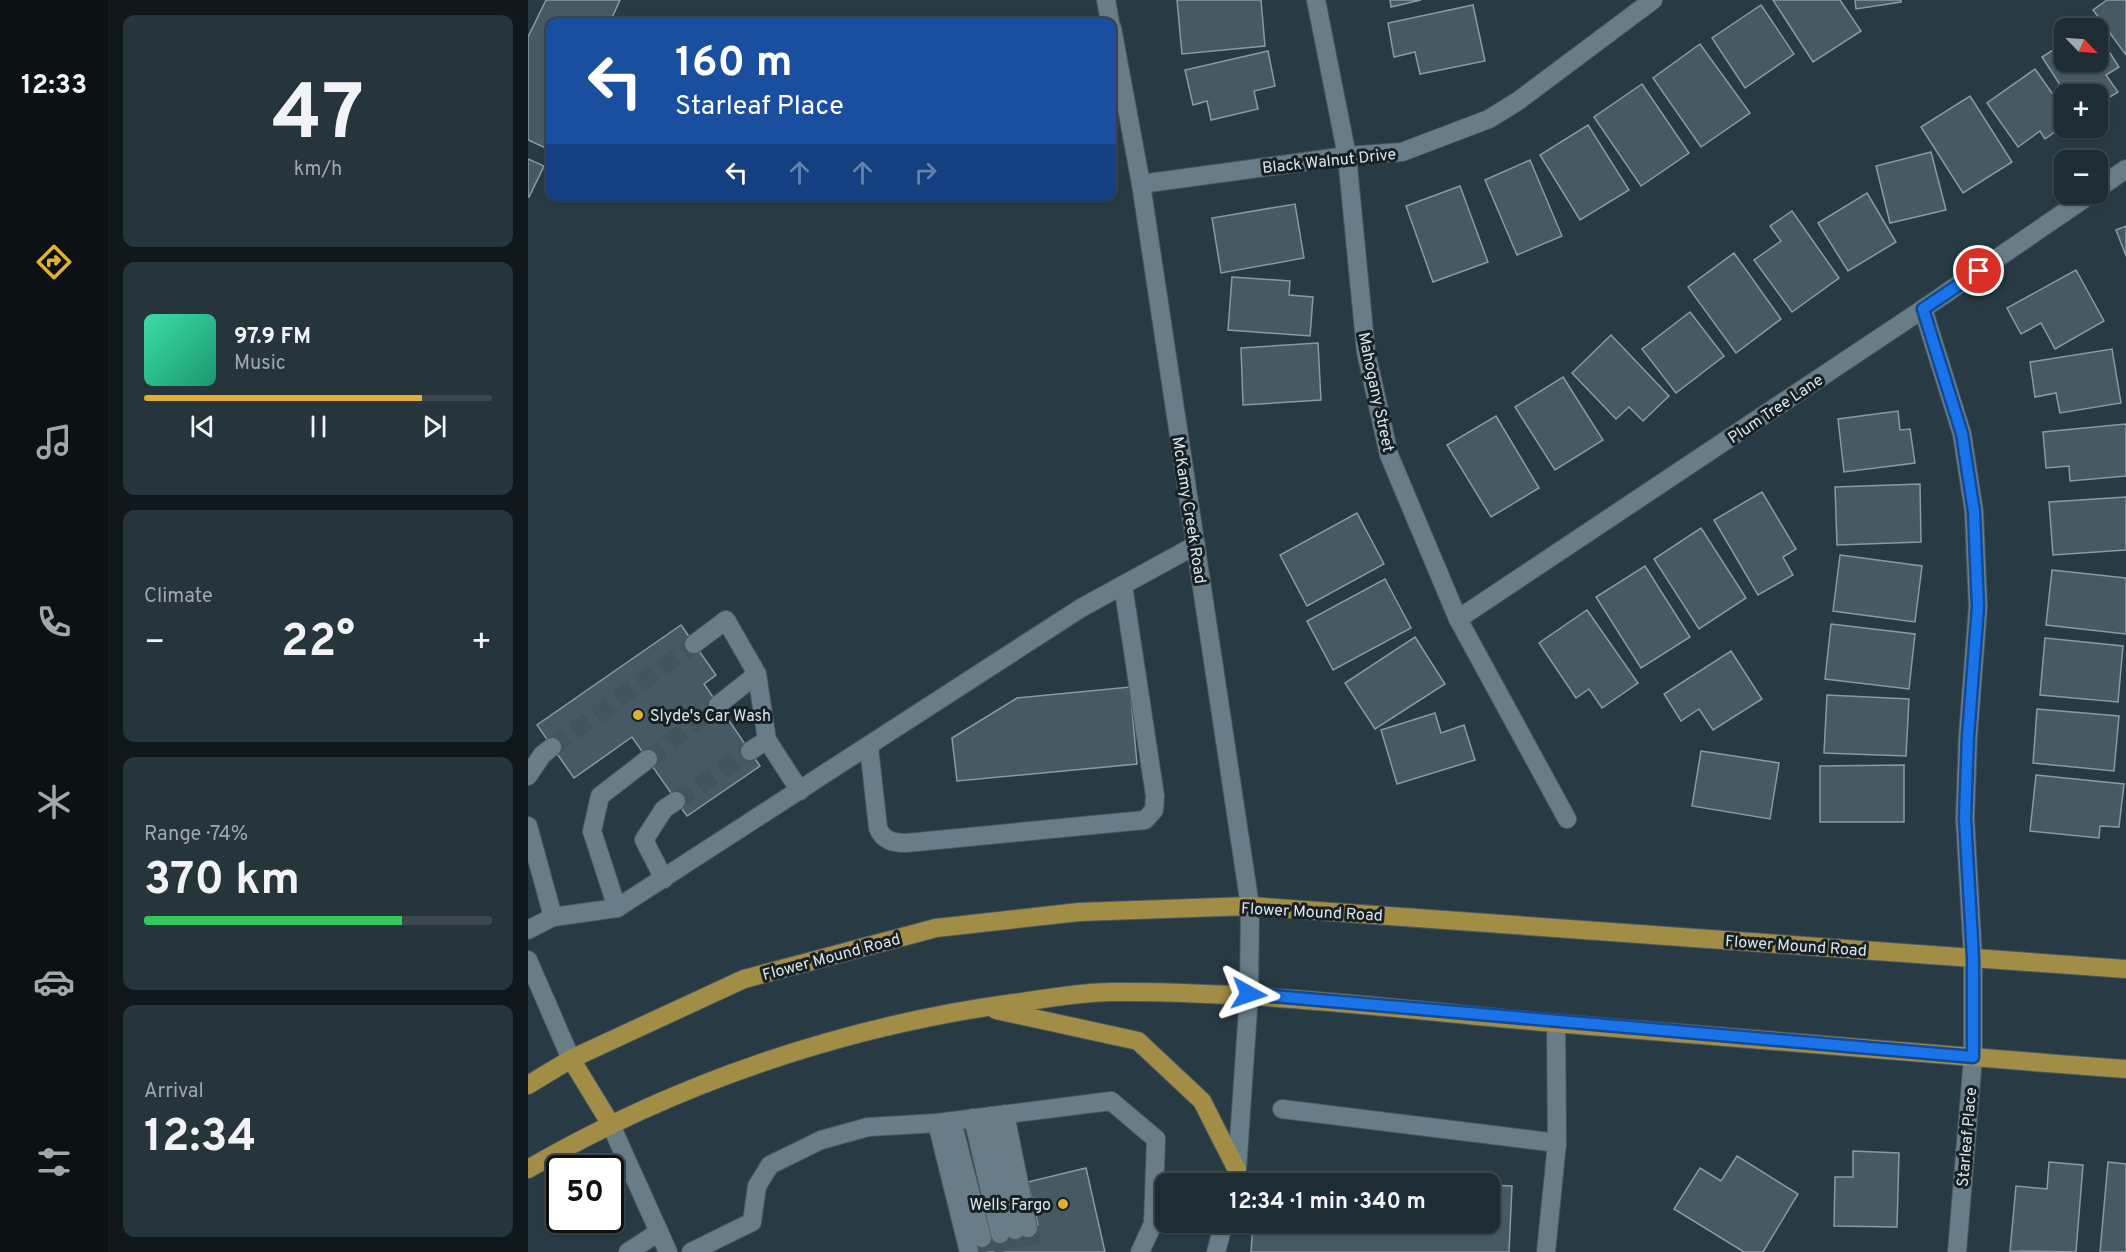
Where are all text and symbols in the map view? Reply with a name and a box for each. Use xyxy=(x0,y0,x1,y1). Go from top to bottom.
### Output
north arrow xyxy=(2054,18,2108,72)
map controls xyxy=(2054,18,2108,204)
text: 160 m xyxy=(675,38,793,91)
icon: left xyxy=(576,42,654,120)
text: 47 xyxy=(272,68,364,167)
text: 12:33 xyxy=(21,69,87,103)
button: + xyxy=(2054,84,2108,138)
text: Starleaf Place xyxy=(675,90,844,124)
street label: Black Walnut Drive xyxy=(1261,145,1397,179)
button: − xyxy=(2054,150,2108,204)
icon: left xyxy=(720,156,753,189)
icon: ahead xyxy=(783,156,816,189)
icon: ahead xyxy=(846,156,879,189)
icon: right xyxy=(909,156,942,189)
text: km/h xyxy=(294,157,342,183)
icon: directions xyxy=(33,241,75,283)
pin xyxy=(1953,245,2004,296)
icon: arrive xyxy=(1962,254,1995,287)
text: 97.9 FM xyxy=(234,324,311,351)
street label: Mahogany Street xyxy=(1353,331,1398,454)
text: Music xyxy=(234,351,286,377)
street label: Plum Tree Lane xyxy=(1725,370,1828,449)
icon: previous xyxy=(186,410,219,443)
icon: pause xyxy=(302,410,335,443)
icon: next xyxy=(418,410,451,443)
icon: music xyxy=(33,421,75,463)
street label: McKamy Creek Road xyxy=(1167,435,1210,585)
text: Climate xyxy=(144,584,213,610)
icon: phone xyxy=(33,601,75,643)
text: 22° xyxy=(281,615,355,672)
text: − xyxy=(144,623,165,665)
text: + xyxy=(471,623,492,665)
place label: Slyde's Car Wash xyxy=(650,707,771,727)
marker: Slyde's Car Wash xyxy=(631,708,645,722)
icon: climate xyxy=(33,781,75,823)
text: Range · 74% xyxy=(144,822,248,848)
text: 370 km xyxy=(144,853,300,910)
street label: Flower Mound Road xyxy=(1240,899,1383,927)
street label: Flower Mound Road xyxy=(760,930,903,986)
street label: Flower Mound Road xyxy=(1724,932,1867,962)
icon: car xyxy=(33,961,75,1003)
position arrow xyxy=(1217,962,1281,1026)
text: Arrival xyxy=(144,1079,204,1105)
street label: Starleaf Place xyxy=(1954,1087,1982,1188)
text: 12:34 xyxy=(144,1110,256,1167)
icon: filters xyxy=(33,1141,75,1183)
speed limit sign: 50 xyxy=(546,1155,624,1233)
text: 12:34 · 1 min · 340 m xyxy=(1229,1189,1426,1216)
place label: Wells Fargo xyxy=(970,1196,1051,1216)
marker: Wells Fargo xyxy=(1056,1197,1070,1211)

